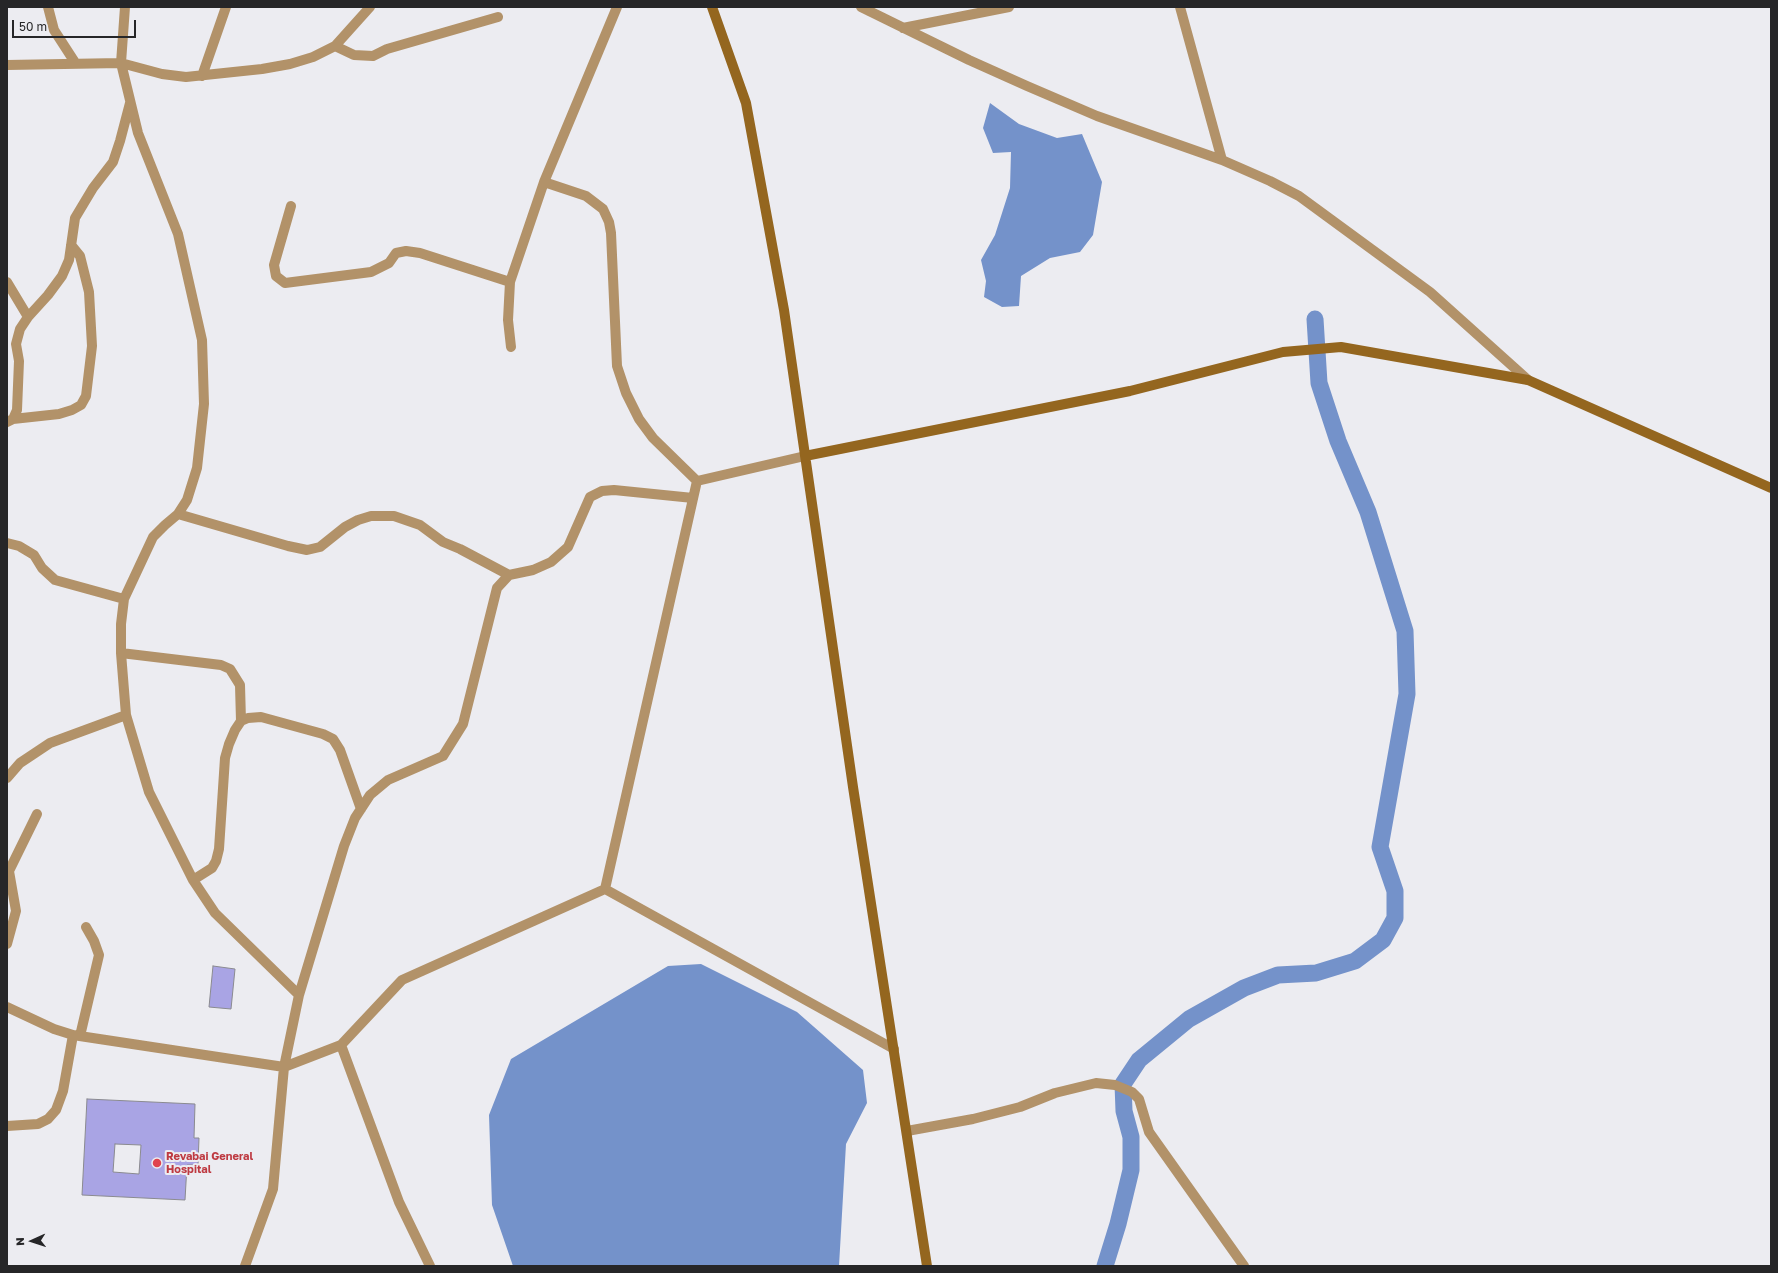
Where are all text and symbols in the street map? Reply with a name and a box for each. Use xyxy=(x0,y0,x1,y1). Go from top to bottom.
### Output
scale bar xyxy=(14,12,138,38)
text: 50 m xyxy=(19,19,47,34)
place label: Revabai General Hospital xyxy=(166,1150,253,1176)
marker: Revabai General Hospital xyxy=(151,1157,163,1169)
north arrow xyxy=(12,1221,52,1261)
text: N xyxy=(13,1237,26,1246)

